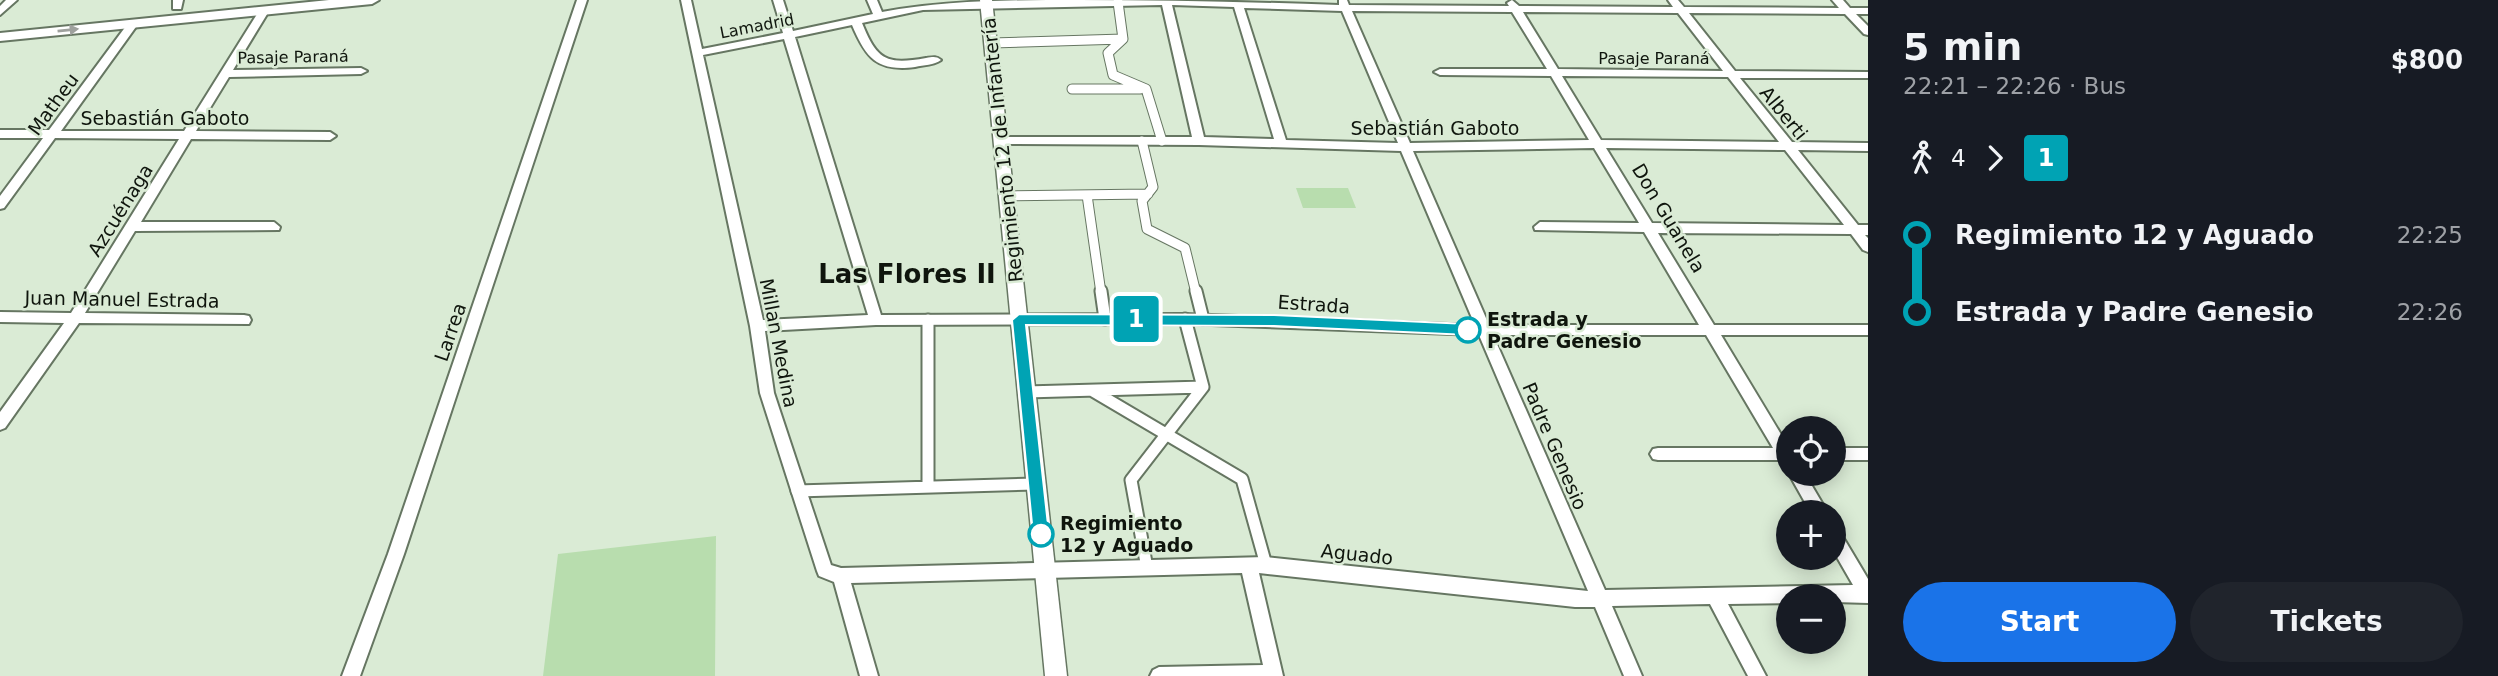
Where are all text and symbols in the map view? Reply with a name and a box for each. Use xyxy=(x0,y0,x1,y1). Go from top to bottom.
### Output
street label: Lamadrid xyxy=(718,9,796,43)
street label: Regimiento 12 de Infantería xyxy=(977,17,1027,283)
one-way arrow xyxy=(57,24,79,35)
text: 5 min xyxy=(1903,25,2022,69)
text: $800 xyxy=(2391,45,2463,75)
street label: Pasaje Paraná xyxy=(237,47,349,67)
street label: Pasaje Paraná xyxy=(1598,49,1710,68)
street label: Matheu xyxy=(23,69,83,139)
text: 22:21 – 22:26 · Bus xyxy=(1903,73,2126,99)
street label: Alberti xyxy=(1756,82,1812,144)
street label: Sebastián Gaboto xyxy=(81,107,249,129)
street label: Sebastián Gaboto xyxy=(1351,117,1519,139)
icon: walk xyxy=(1903,139,1941,177)
icon: forward xyxy=(1976,139,2014,177)
text: 1 xyxy=(2038,144,2054,172)
text: 4 xyxy=(1951,145,1966,171)
street label: Don Guanela xyxy=(1628,159,1710,277)
street label: Azcuénaga xyxy=(83,160,157,260)
text: Regimiento 12 y Aguado xyxy=(1955,220,2314,250)
text: 22:25 xyxy=(2397,222,2463,248)
district label: Las Flores II xyxy=(818,259,996,289)
street label: Millan Medina xyxy=(756,277,802,409)
street label: Juan Manuel Estrada xyxy=(23,286,220,312)
street label: Estrada xyxy=(1277,290,1351,318)
line badge: 1 xyxy=(1113,296,1159,342)
text: Estrada y Padre Genesio xyxy=(1955,297,2314,327)
text: 22:26 xyxy=(2397,299,2463,325)
street label: Larrea xyxy=(430,300,470,364)
text: 1 xyxy=(1128,305,1144,333)
place label: Estrada y Padre Genesio xyxy=(1487,308,1641,352)
marker: Estrada y Padre Genesio xyxy=(1455,317,1481,343)
street label: Padre Genesio xyxy=(1518,379,1592,513)
map controls xyxy=(1776,416,1846,654)
button: locate xyxy=(1776,416,1846,486)
button: + xyxy=(1776,500,1846,570)
place label: Regimiento 12 y Aguado xyxy=(1060,512,1193,556)
marker: Regimiento 12 y Aguado xyxy=(1028,521,1054,547)
street label: Aguado xyxy=(1320,539,1394,569)
button: Start xyxy=(1903,582,2176,662)
button: Tickets xyxy=(2190,582,2463,662)
button: − xyxy=(1776,584,1846,654)

